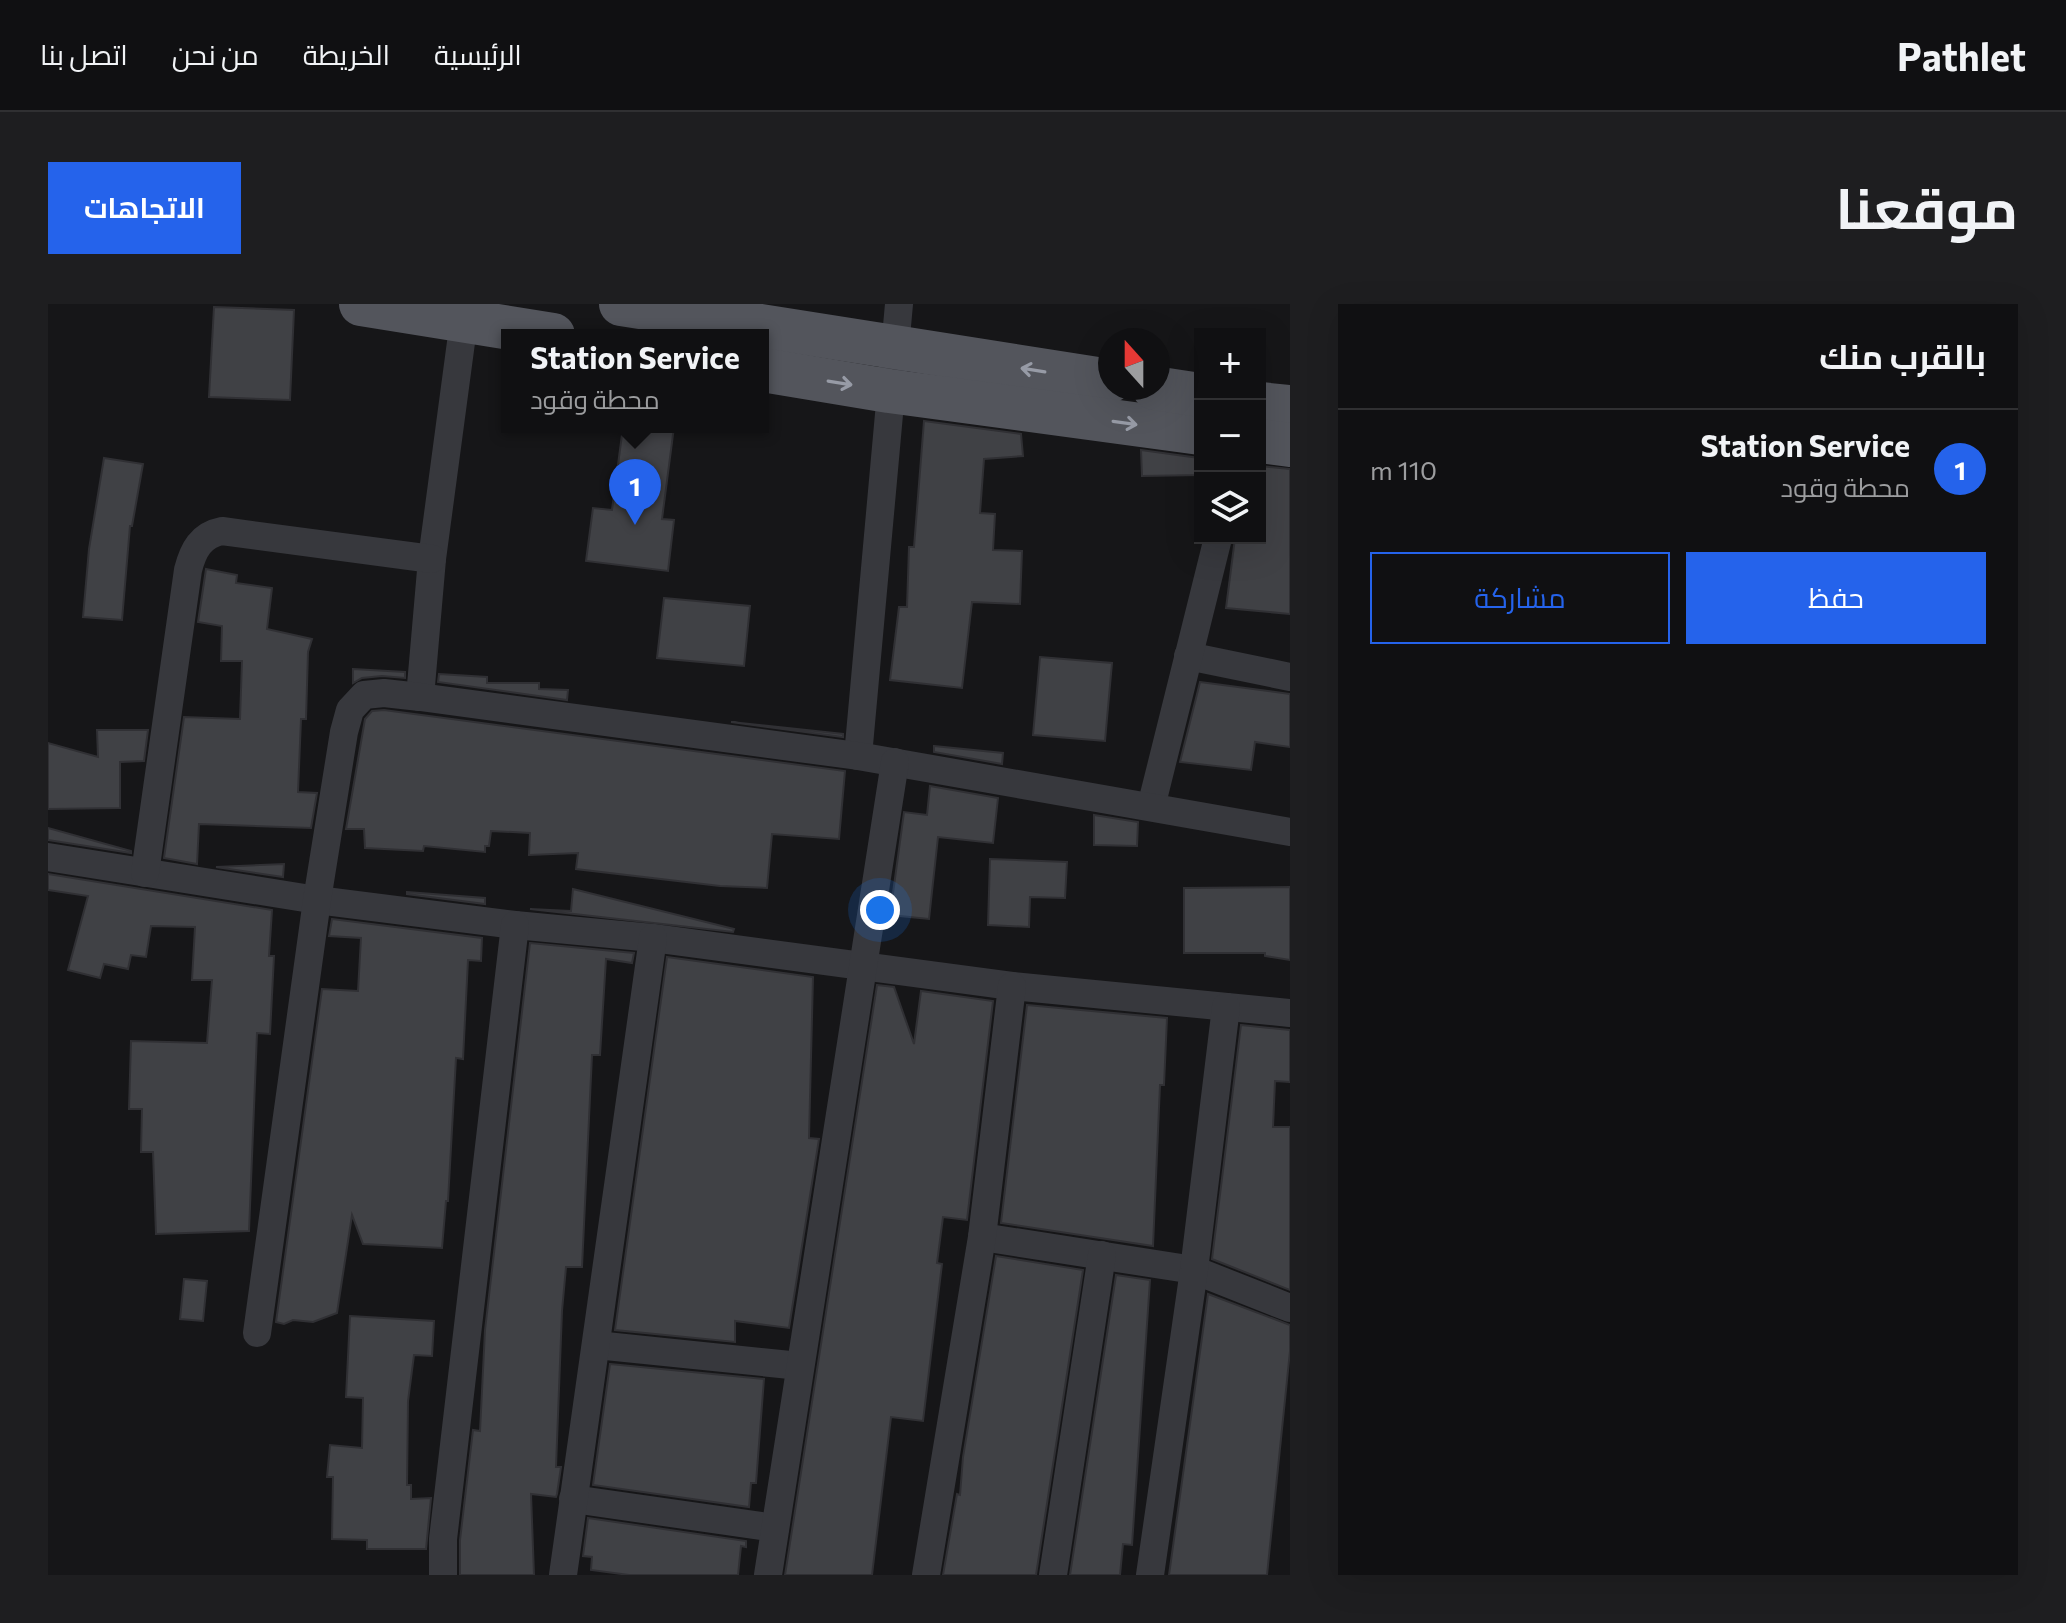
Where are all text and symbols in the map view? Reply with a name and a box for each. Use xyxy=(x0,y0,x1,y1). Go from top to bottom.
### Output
text: Pathlet xyxy=(1897,32,2026,79)
text: اتصل بنا xyxy=(40,37,128,71)
text: من نحن xyxy=(172,37,259,71)
text: الخريطة xyxy=(303,37,390,71)
text: الرئيسية xyxy=(434,37,522,71)
button: الاتجاهات xyxy=(48,162,241,254)
text: موقعنا xyxy=(1835,172,2018,241)
north arrow xyxy=(1098,328,1170,400)
map controls xyxy=(1194,328,1266,544)
button: + xyxy=(1194,328,1266,400)
popup xyxy=(501,329,769,433)
text: بالقرب منك xyxy=(1819,334,1986,376)
text: Station Service xyxy=(530,338,740,375)
one-way arrow xyxy=(1021,362,1046,377)
one-way arrow xyxy=(827,376,852,391)
text: محطة وقود xyxy=(530,383,660,414)
button: − xyxy=(1194,400,1266,472)
one-way arrow xyxy=(1112,416,1137,431)
text: Station Service xyxy=(1701,426,1910,463)
text: 110 m xyxy=(1370,454,1437,485)
text: 1 xyxy=(1954,454,1966,485)
pin: 1 xyxy=(609,459,661,525)
text: محطة وقود xyxy=(1781,471,1910,502)
button: layers xyxy=(1194,472,1266,544)
button: مشاركة xyxy=(1370,552,1670,644)
button: حفظ xyxy=(1686,552,1986,644)
your location xyxy=(860,890,900,930)

